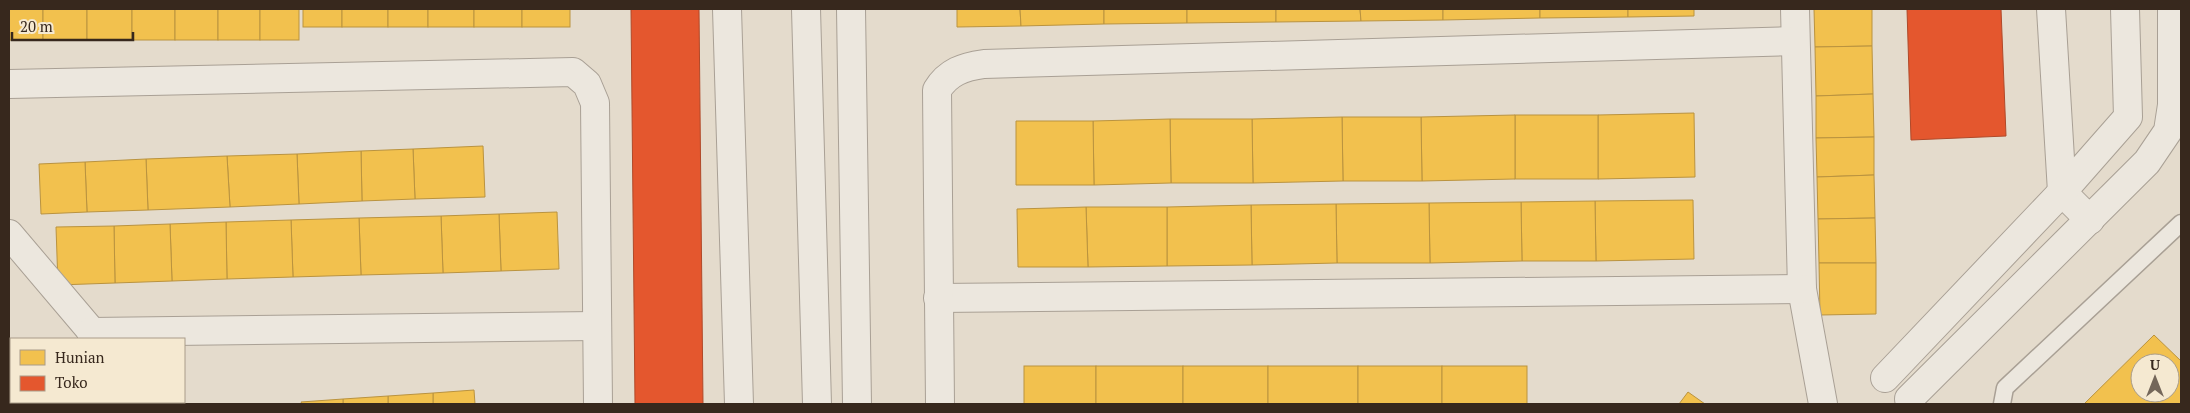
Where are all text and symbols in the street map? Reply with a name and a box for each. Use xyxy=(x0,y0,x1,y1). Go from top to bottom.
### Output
scale bar xyxy=(12,10,134,42)
text: 20 m xyxy=(20,16,53,36)
legend xyxy=(10,338,185,403)
text: Hunian xyxy=(55,347,105,367)
north arrow xyxy=(2130,353,2180,403)
text: U xyxy=(2150,355,2160,374)
text: Toko xyxy=(55,372,88,392)

